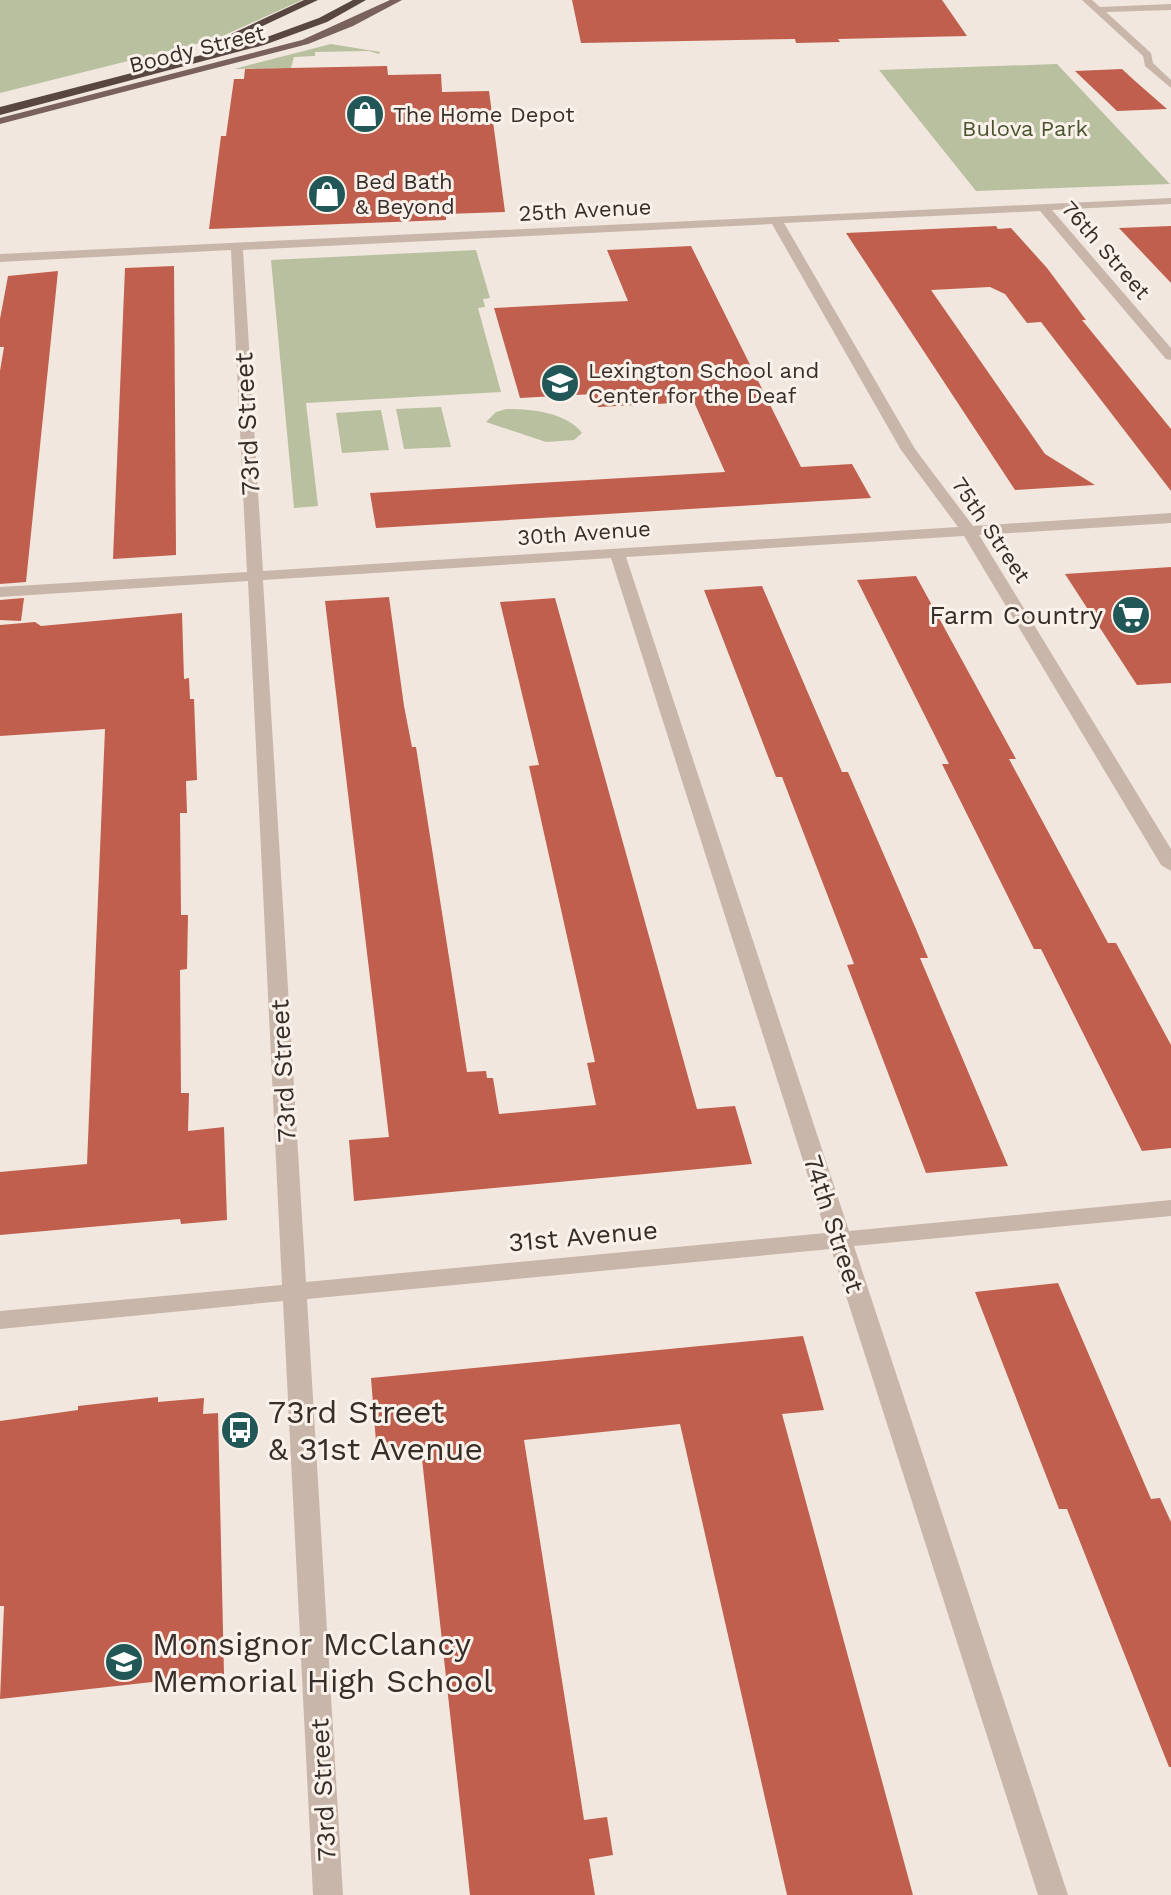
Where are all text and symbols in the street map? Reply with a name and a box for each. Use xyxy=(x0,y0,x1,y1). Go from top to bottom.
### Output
street label: Boody Street xyxy=(126,20,268,78)
shop icon: The Home Depot xyxy=(344,93,386,135)
place label: The Home Depot xyxy=(393,102,575,127)
park label: Bulova Park xyxy=(962,116,1088,141)
place label: Bed Bath & Beyond xyxy=(355,169,455,219)
shop icon: Bed Bath & Beyond xyxy=(306,173,348,215)
street label: 25th Avenue xyxy=(518,194,652,226)
street label: 76th Street xyxy=(1057,196,1155,304)
street label: 73rd Street xyxy=(228,352,266,496)
place label: Lexington School and Center for the Deaf xyxy=(588,358,819,408)
school or university icon: Lexington School and Center for the Deaf xyxy=(539,362,581,404)
street label: 75th Street xyxy=(947,473,1035,587)
street label: 30th Avenue xyxy=(516,516,652,550)
supermarket icon: Farm Country xyxy=(1110,594,1152,636)
place label: Farm Country xyxy=(929,600,1104,630)
street label: 73rd Street xyxy=(264,999,302,1143)
street label: 74th Street xyxy=(798,1151,870,1297)
street label: 31st Avenue xyxy=(507,1215,659,1257)
place label: 73rd Street & 31st Avenue xyxy=(268,1393,483,1468)
bus stop icon: 73rd Street & 31st Avenue xyxy=(219,1409,261,1451)
place label: Monsignor McClancy Memorial High School xyxy=(152,1625,493,1700)
school or university icon: Monsignor McClancy Memorial High School xyxy=(103,1641,145,1683)
street label: 73rd Street xyxy=(304,1718,342,1862)

